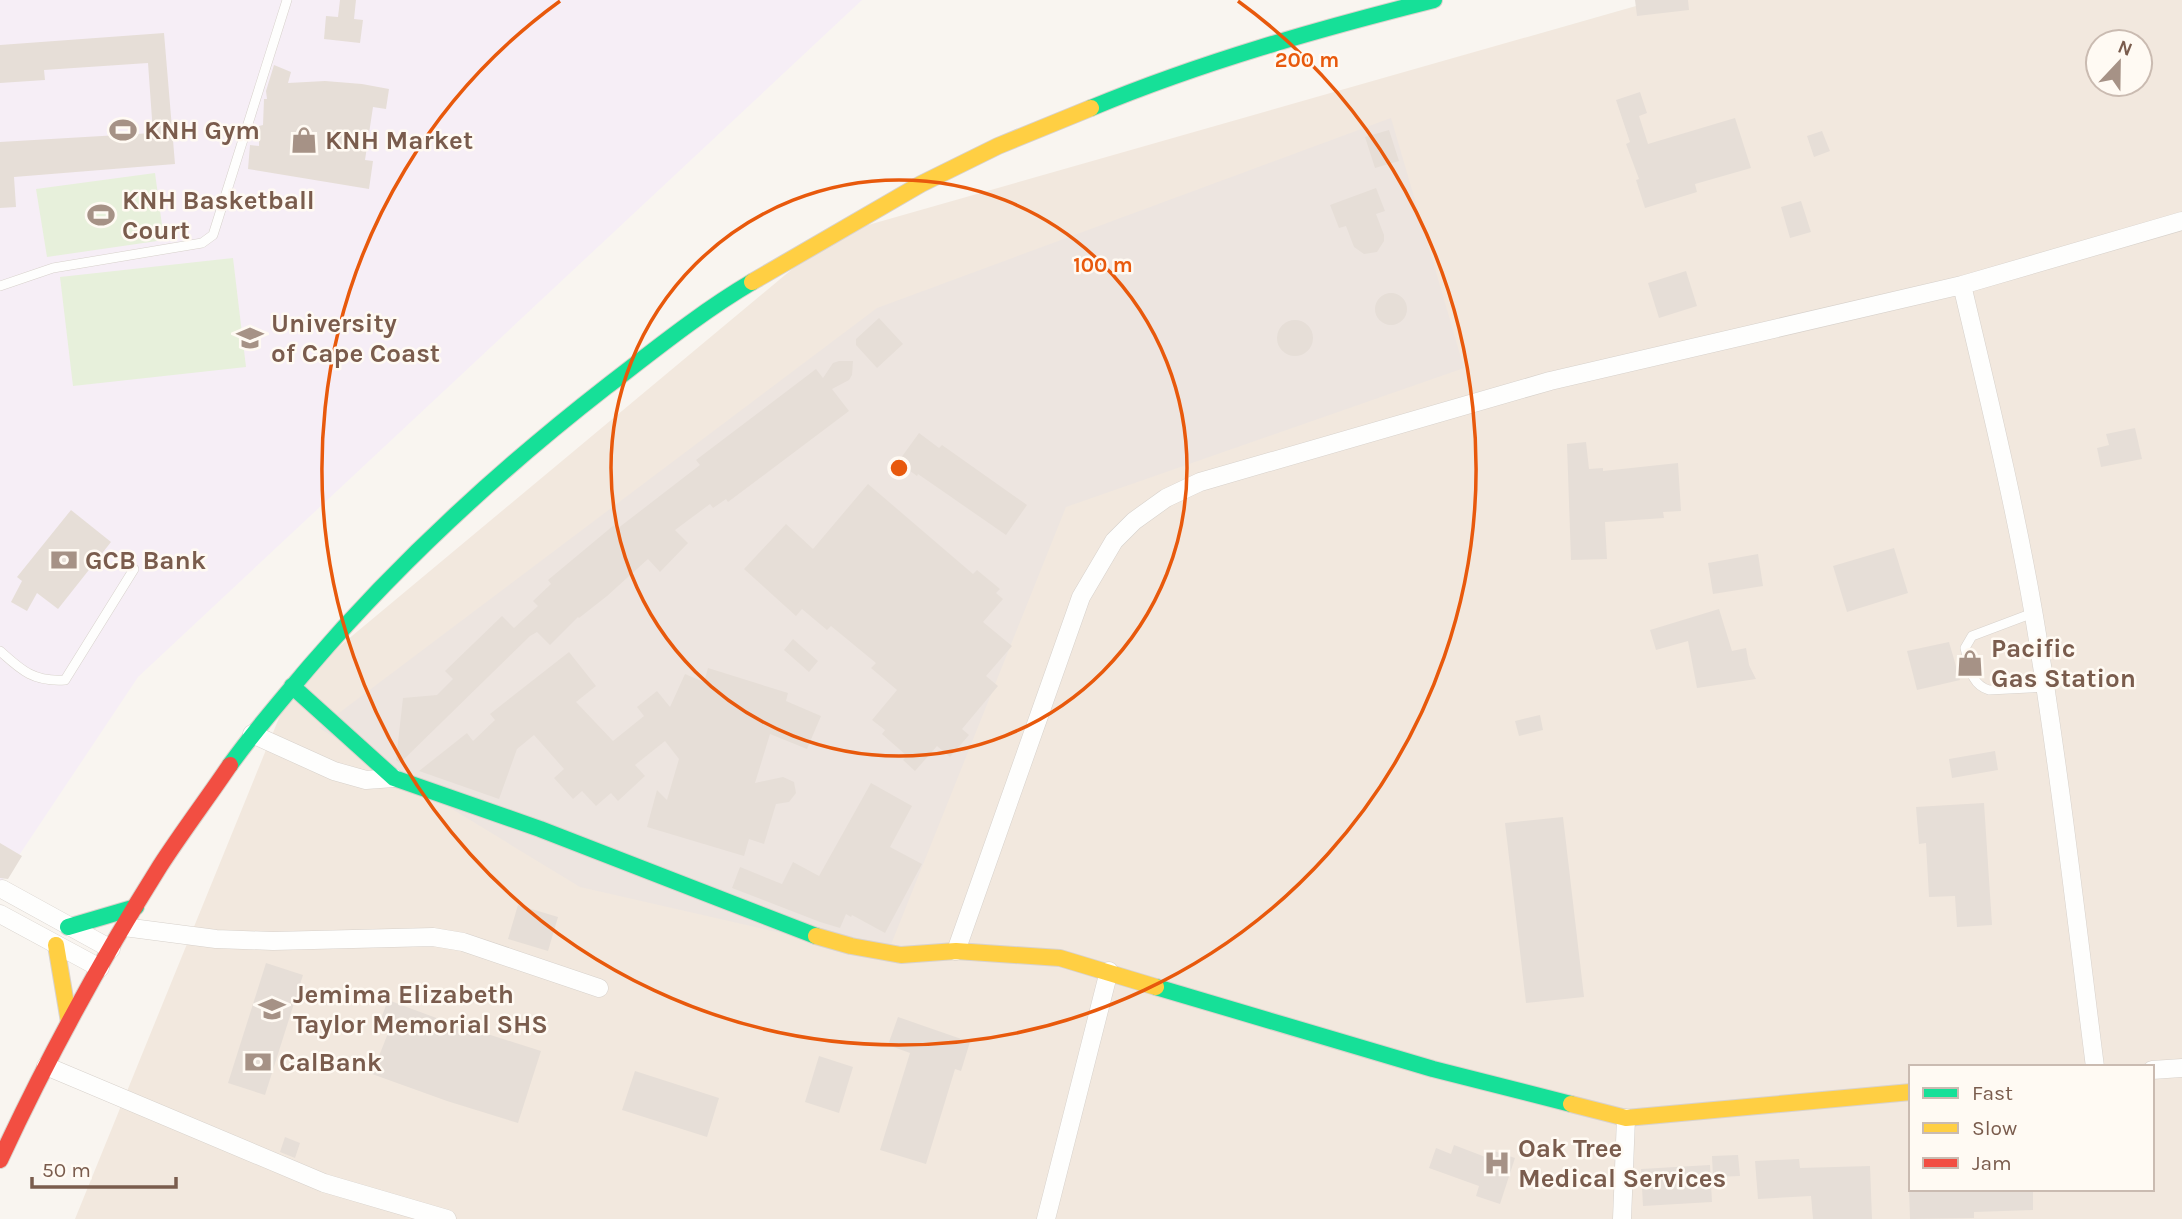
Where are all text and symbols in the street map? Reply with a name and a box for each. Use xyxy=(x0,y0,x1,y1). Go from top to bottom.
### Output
north arrow xyxy=(2084,28,2154,98)
text: N xyxy=(2115,35,2135,61)
text: 200 m xyxy=(1275,48,1339,72)
sports icon: KNH Gym xyxy=(108,115,138,145)
place label: KNH Gym xyxy=(144,115,260,146)
shop icon: KNH Market xyxy=(289,125,319,155)
place label: KNH Market xyxy=(325,125,473,156)
place label: KNH Basketball Court xyxy=(122,185,315,246)
sports icon: KNH Basketball Court xyxy=(86,200,116,230)
text: 100 m xyxy=(1073,253,1133,277)
place label: University of Cape Coast xyxy=(271,308,440,369)
school or university icon: University of Cape Coast xyxy=(235,323,265,353)
centre of rings xyxy=(887,456,911,480)
bank icon: GCB Bank xyxy=(49,545,79,575)
place label: GCB Bank xyxy=(85,545,206,576)
place label: Pacific Gas Station xyxy=(1991,633,2136,694)
shop icon: Pacific Gas Station xyxy=(1955,648,1985,678)
place label: Jemima Elizabeth Taylor Memorial SHS xyxy=(293,979,548,1040)
school or university icon: Jemima Elizabeth Taylor Memorial SHS xyxy=(257,994,287,1024)
bank icon: CalBank xyxy=(243,1047,273,1077)
place label: CalBank xyxy=(279,1047,382,1078)
legend xyxy=(1909,1065,2154,1191)
text: Fast xyxy=(1972,1081,2013,1105)
text: Slow xyxy=(1972,1116,2017,1140)
place label: Oak Tree Medical Services xyxy=(1518,1133,1726,1194)
scale bar xyxy=(32,1146,175,1190)
hospital icon: Oak Tree Medical Services xyxy=(1482,1148,1512,1178)
text: Jam xyxy=(1972,1151,2012,1175)
text: 50 m xyxy=(42,1158,91,1182)

